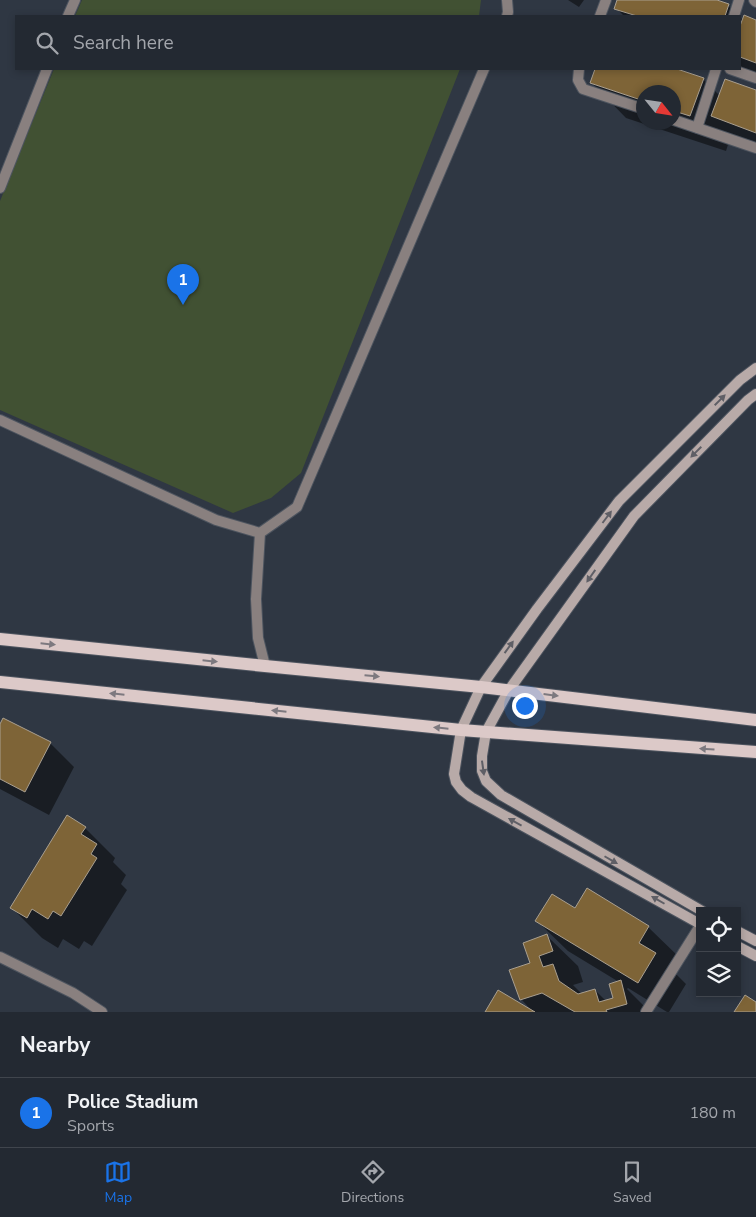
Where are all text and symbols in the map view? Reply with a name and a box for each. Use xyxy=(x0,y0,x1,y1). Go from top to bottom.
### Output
search box xyxy=(15,15,741,70)
icon: search xyxy=(33,29,61,57)
text: Search here xyxy=(73,30,174,56)
north arrow xyxy=(636,85,681,130)
pin: 1 xyxy=(167,264,199,305)
one-way arrow xyxy=(713,395,725,407)
one-way arrow xyxy=(690,446,702,458)
one-way arrow xyxy=(601,511,612,524)
one-way arrow xyxy=(586,569,596,583)
one-way arrow xyxy=(41,640,57,648)
one-way arrow xyxy=(504,641,515,654)
one-way arrow xyxy=(202,657,218,665)
one-way arrow xyxy=(364,673,380,681)
one-way arrow xyxy=(109,690,125,698)
one-way arrow xyxy=(543,691,559,699)
your location xyxy=(512,693,538,719)
one-way arrow xyxy=(271,707,287,715)
one-way arrow xyxy=(432,724,448,732)
one-way arrow xyxy=(699,744,715,752)
one-way arrow xyxy=(479,760,487,776)
one-way arrow xyxy=(508,817,522,826)
one-way arrow xyxy=(605,855,618,864)
one-way arrow xyxy=(651,895,664,904)
map controls xyxy=(696,907,741,997)
button: locate xyxy=(696,907,741,952)
button: layers xyxy=(696,952,741,997)
text: Nearby xyxy=(20,1031,90,1059)
text: Police Stadium xyxy=(67,1089,198,1115)
text: 1 xyxy=(31,1102,41,1124)
text: 180 m xyxy=(689,1102,736,1124)
text: Sports xyxy=(67,1115,115,1137)
tab: Map xyxy=(104,1158,132,1207)
tab: Directions xyxy=(341,1158,404,1207)
tab: Saved xyxy=(613,1158,652,1207)

